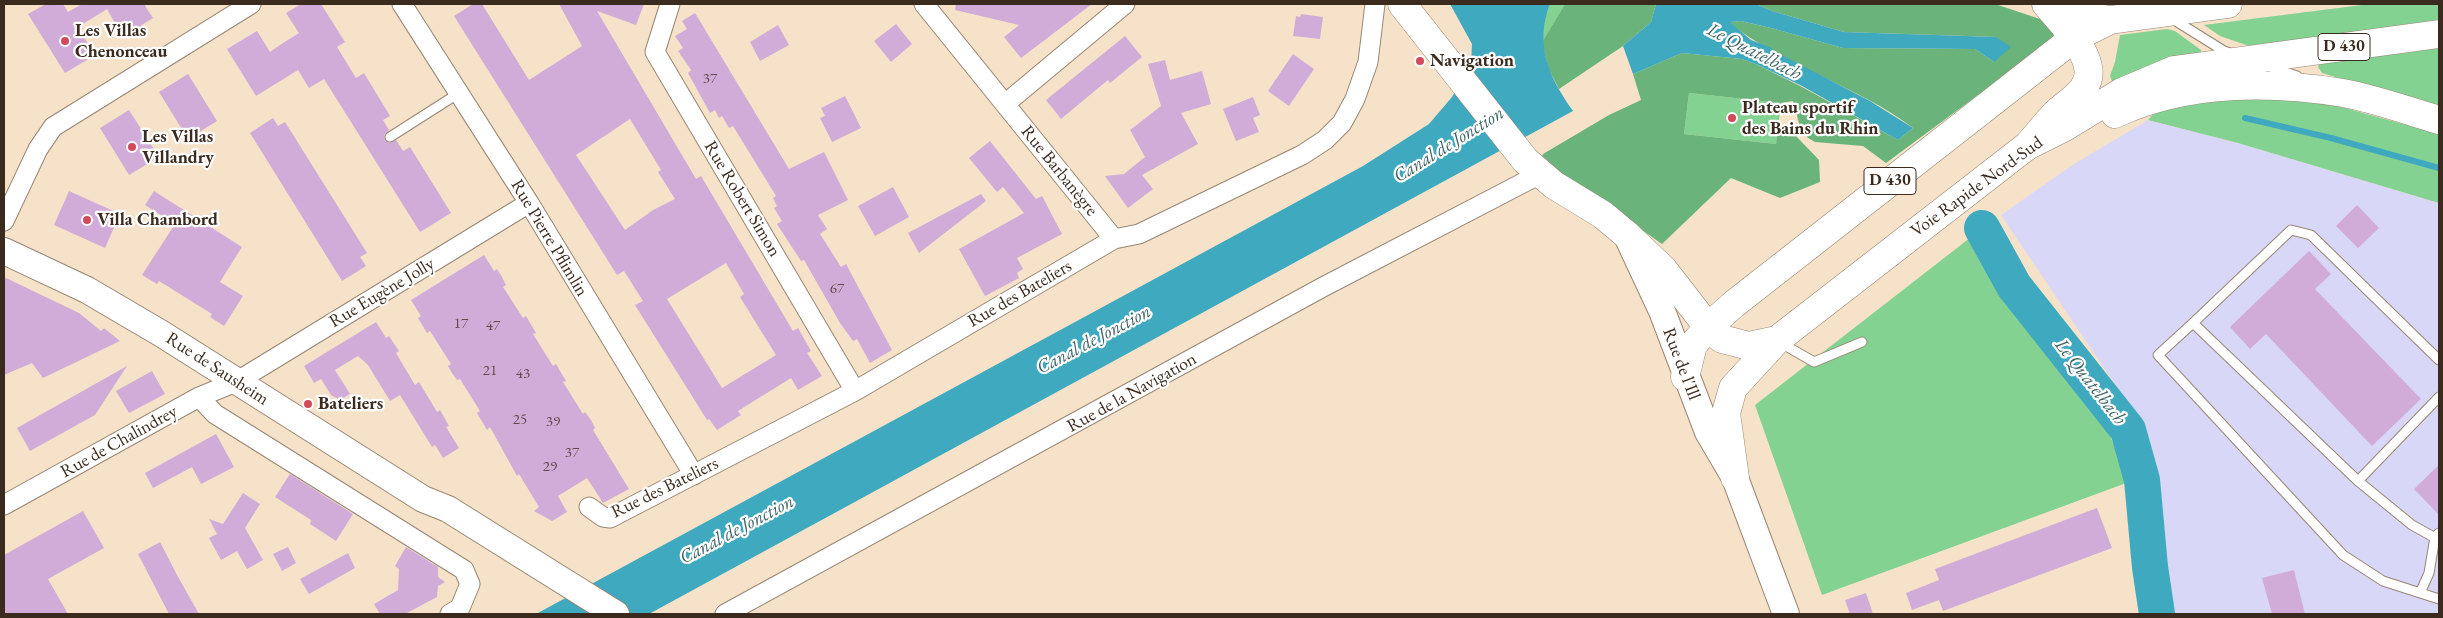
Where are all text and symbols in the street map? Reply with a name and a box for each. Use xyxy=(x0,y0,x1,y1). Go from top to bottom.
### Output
water label: Le Quatelbach xyxy=(1703,18,1805,86)
place label: Les Villas Chenonceau xyxy=(75,20,167,62)
road number: D 430 xyxy=(2318,34,2370,61)
marker: Les Villas Chenonceau xyxy=(59,35,71,47)
place label: Navigation xyxy=(1430,50,1514,72)
marker: Navigation xyxy=(1414,55,1426,67)
house number: 37 xyxy=(703,70,717,88)
place label: Plateau sportif des Bains du Rhin xyxy=(1742,97,1879,140)
water label: Canal de Jonction xyxy=(1390,102,1508,188)
marker: Plateau sportif des Bains du Rhin xyxy=(1726,112,1738,124)
street label: Rue Barbanègre xyxy=(1016,121,1102,221)
place label: Les Villas Villandry xyxy=(142,126,214,168)
street label: Voie Rapide Nord-Sud xyxy=(1907,132,2047,242)
street label: Rue Robert Simon xyxy=(699,137,785,261)
marker: Les Villas Villandry xyxy=(126,141,138,153)
road number: D 430 xyxy=(1864,168,1916,195)
street label: Rue Pierre Pflimlin xyxy=(506,176,592,300)
place label: Villa Chambord xyxy=(97,209,218,231)
marker: Villa Chambord xyxy=(81,214,93,226)
street label: Rue Eugène Jolly xyxy=(326,253,438,333)
street label: Rue des Bateliers xyxy=(964,256,1076,332)
house number: 67 xyxy=(830,280,844,298)
water label: Canal de Jonction xyxy=(1033,300,1155,380)
house number: 17 xyxy=(454,315,468,333)
house number: 47 xyxy=(486,317,500,335)
street label: Rue de l'Ill xyxy=(1657,325,1705,403)
street label: Rue de Sausheim xyxy=(162,328,272,410)
water label: Le Quatelbach xyxy=(2049,334,2131,430)
street label: Rue de la Navigation xyxy=(1064,348,1200,438)
house number: 21 xyxy=(483,362,497,380)
house number: 43 xyxy=(516,365,530,383)
place label: Bateliers xyxy=(318,393,383,415)
marker: Bateliers xyxy=(302,398,314,410)
street label: Rue de Chalindrey xyxy=(57,401,181,483)
house number: 25 xyxy=(513,411,527,429)
house number: 39 xyxy=(546,413,560,431)
house number: 37 xyxy=(565,444,579,462)
street label: Rue des Bateliers xyxy=(608,453,722,523)
house number: 29 xyxy=(543,458,557,476)
water label: Canal de Jonction xyxy=(676,490,798,570)

